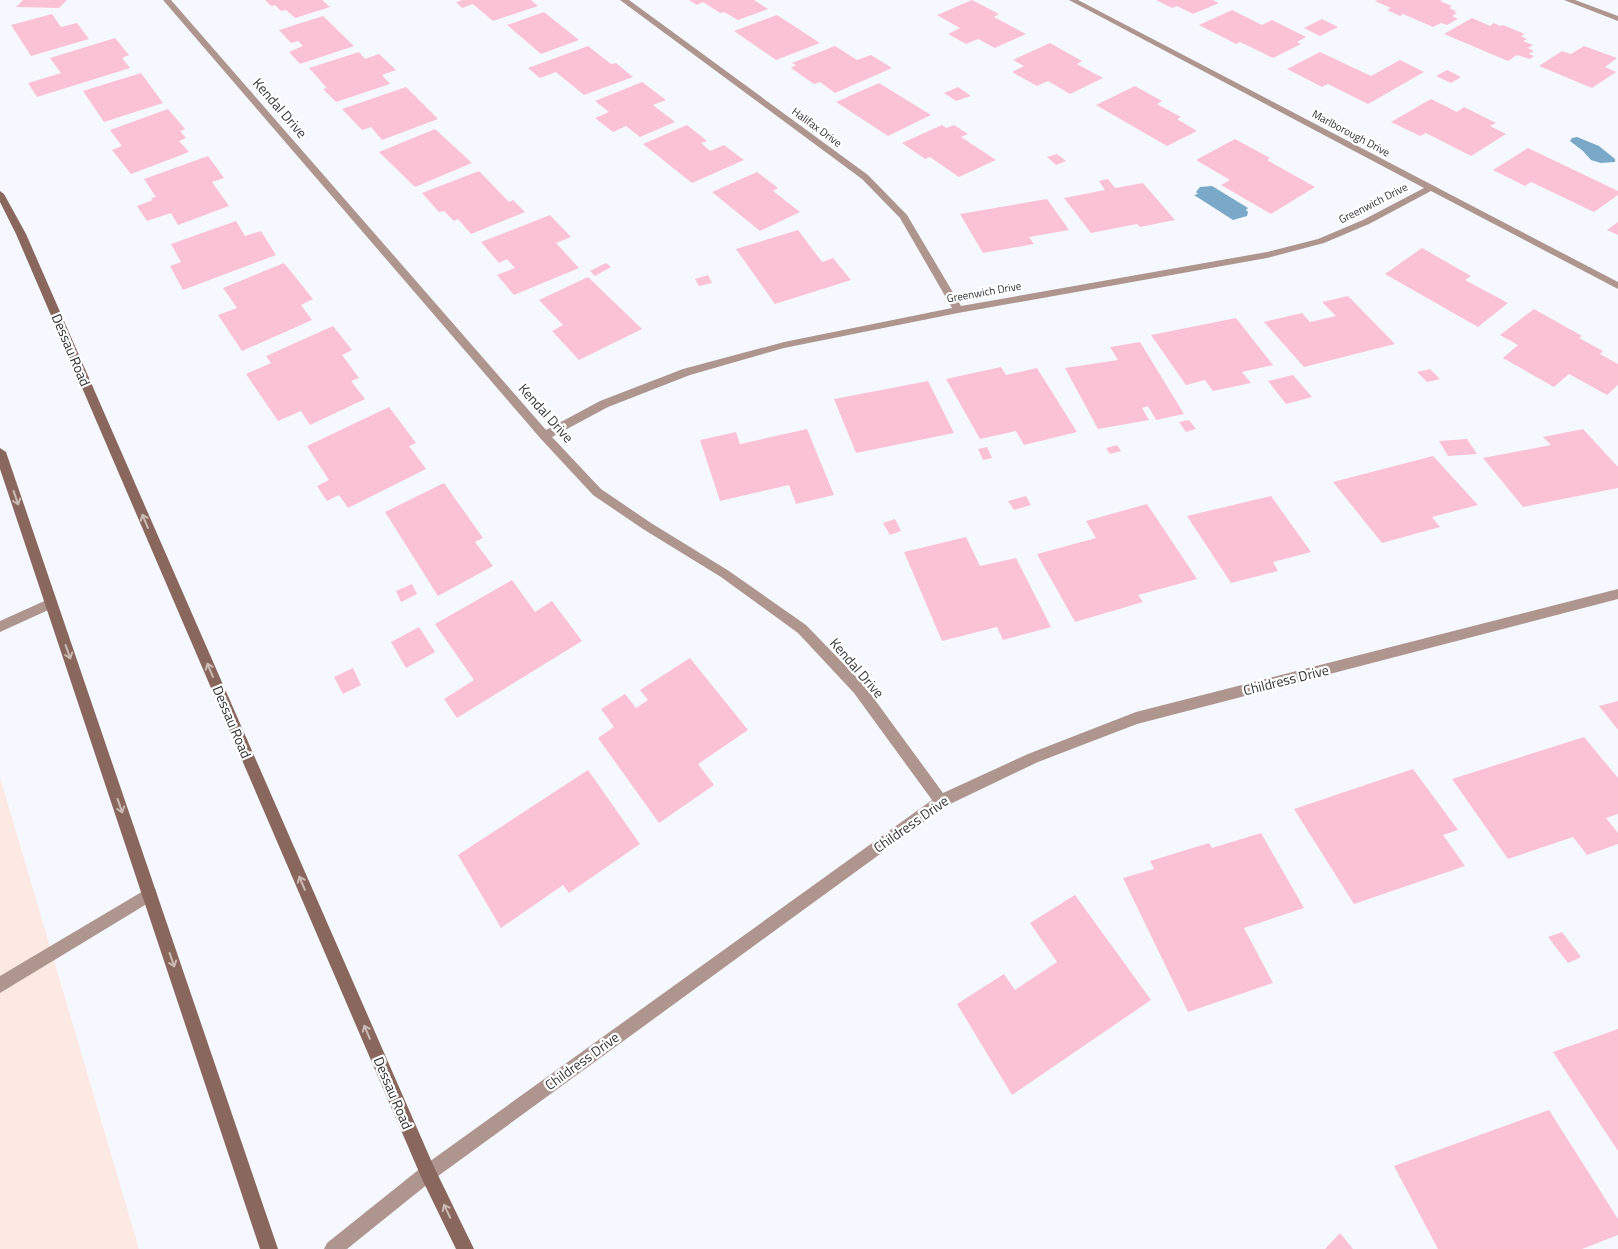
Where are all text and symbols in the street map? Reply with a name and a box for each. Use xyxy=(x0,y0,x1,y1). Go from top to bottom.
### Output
street label: Kendal Drive xyxy=(248,73,312,142)
street label: Halifax Drive xyxy=(789,103,846,151)
street label: Marlborough Drive xyxy=(1309,106,1393,160)
street label: Greenwich Drive xyxy=(1336,179,1411,227)
street label: Greenwich Drive xyxy=(945,277,1023,306)
street label: Dessau Road xyxy=(47,310,96,389)
street label: Kendal Drive xyxy=(514,378,579,447)
one-way arrow xyxy=(11,489,21,505)
one-way arrow xyxy=(140,514,150,529)
street label: Kendal Drive xyxy=(825,633,889,702)
one-way arrow xyxy=(64,643,73,659)
street label: Childress Drive xyxy=(1241,659,1331,700)
one-way arrow xyxy=(204,663,214,678)
street label: Dessau Road xyxy=(208,682,257,761)
street label: Childress Drive xyxy=(869,790,953,857)
one-way arrow xyxy=(116,797,125,813)
one-way arrow xyxy=(297,876,307,891)
one-way arrow xyxy=(167,951,177,967)
one-way arrow xyxy=(361,1025,371,1040)
street label: Childress Drive xyxy=(540,1026,623,1095)
street label: Dessau Road xyxy=(369,1053,418,1132)
one-way arrow xyxy=(441,1204,451,1219)

